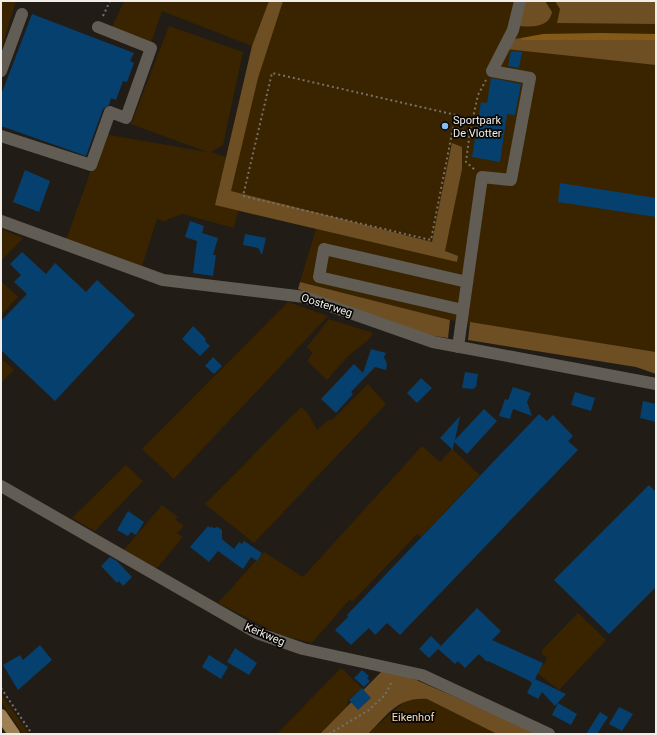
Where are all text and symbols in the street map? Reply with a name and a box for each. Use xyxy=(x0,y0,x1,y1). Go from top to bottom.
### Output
place label: Sportpark De Vlotter xyxy=(453,114,502,140)
marker: Sportpark De Vlotter xyxy=(440,121,450,131)
street label: Oosterweg xyxy=(300,291,354,320)
street label: Kerkweg xyxy=(243,620,287,649)
park label: Eikenhof xyxy=(392,711,434,724)

